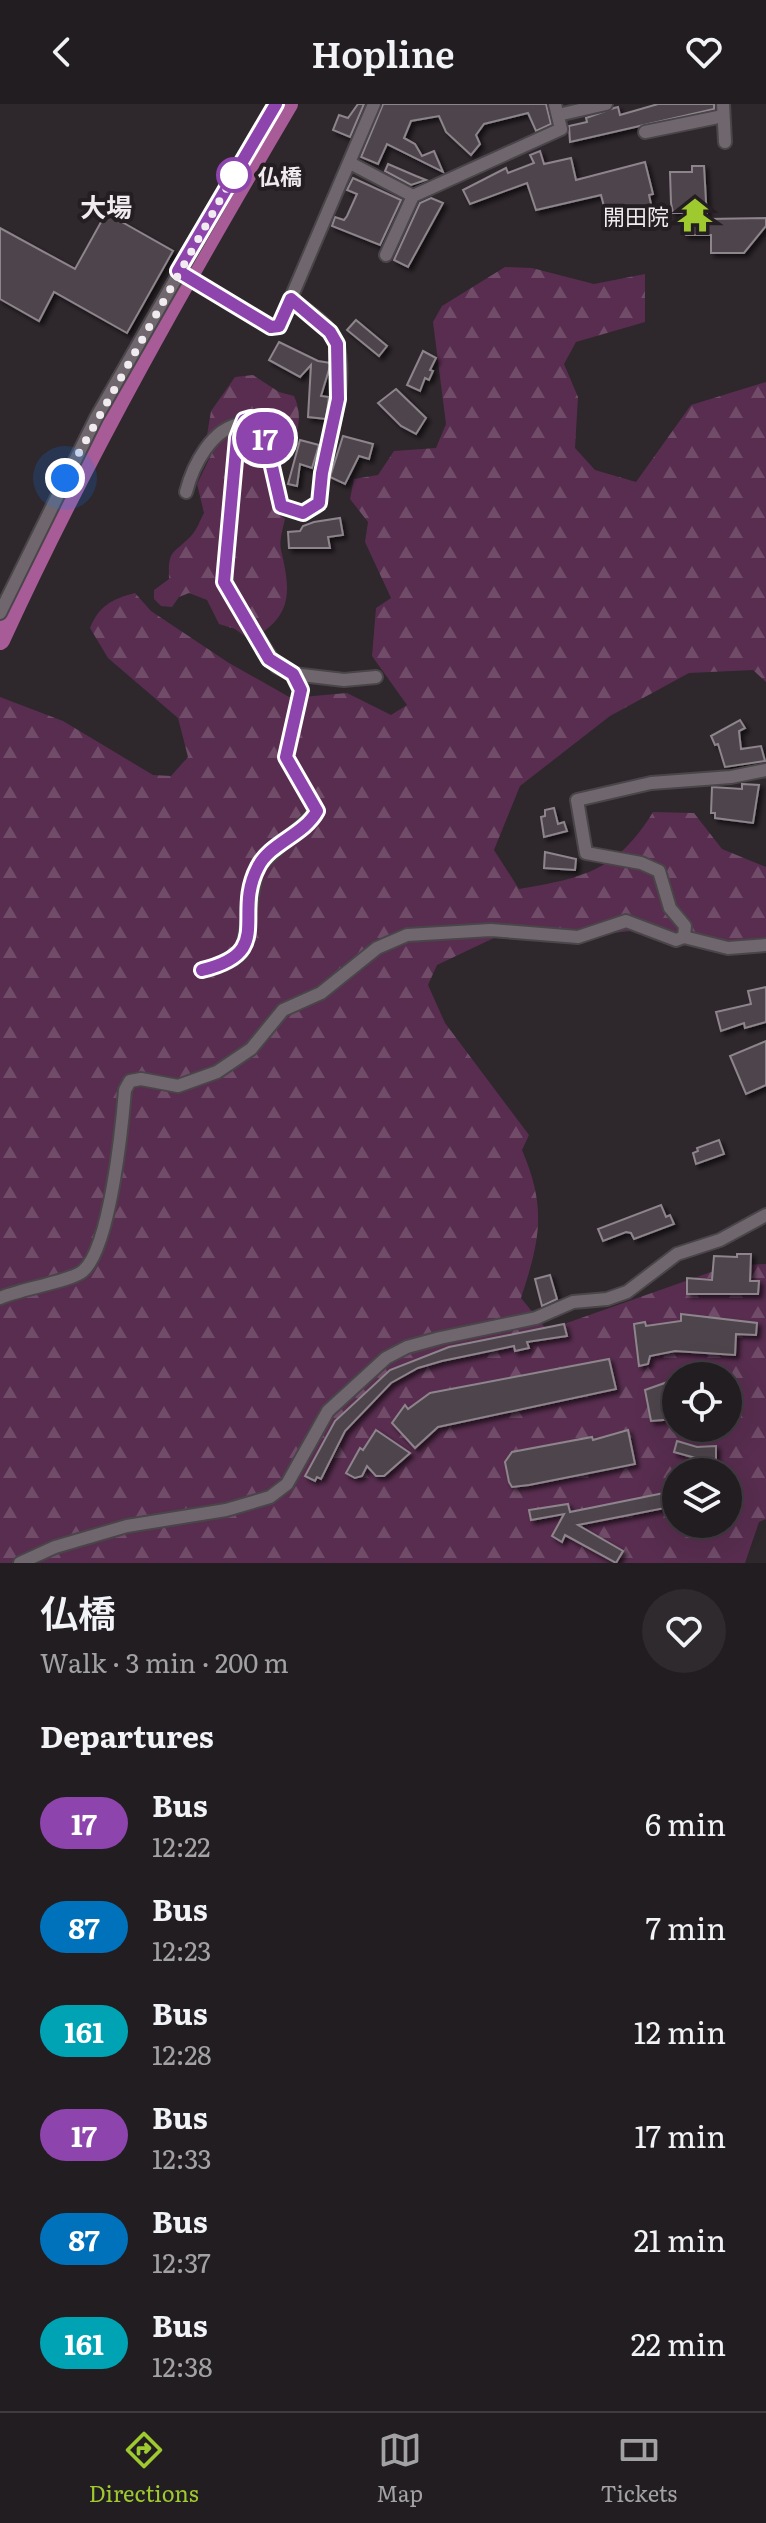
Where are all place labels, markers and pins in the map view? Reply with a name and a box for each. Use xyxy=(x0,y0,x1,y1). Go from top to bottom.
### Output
marker: 仏橋 xyxy=(217,158,251,192)
place label: 仏橋 xyxy=(258,159,302,192)
temple icon: 開田院 xyxy=(676,196,714,234)
place label: 開田院 xyxy=(603,199,669,232)

